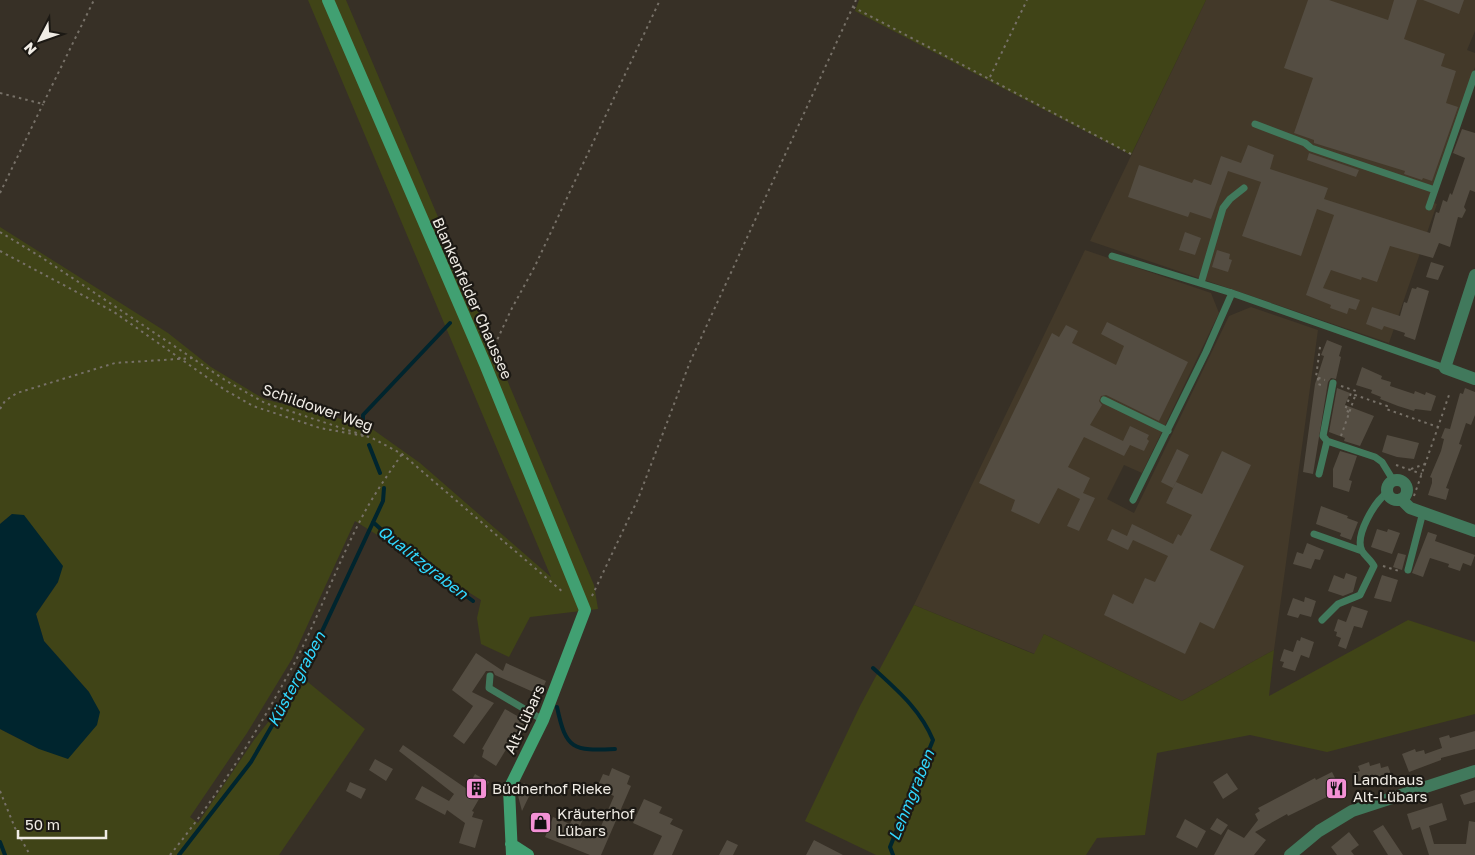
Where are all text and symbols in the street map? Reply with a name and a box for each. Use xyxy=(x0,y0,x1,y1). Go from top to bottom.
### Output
north arrow xyxy=(15,15,65,65)
text: N xyxy=(20,39,40,58)
street label: Blankenfelder Chaussee xyxy=(429,214,517,382)
street label: Schildower Weg xyxy=(260,380,376,434)
water label: Qualitzgraben xyxy=(374,521,473,604)
water label: Küstergraben xyxy=(263,627,330,730)
street label: Alt-Lübars xyxy=(500,681,548,757)
water label: Lehmgraben xyxy=(884,746,939,843)
place label: Landhaus Alt-Lübars xyxy=(1353,770,1428,805)
building icon: Büdnerhof Rieke xyxy=(464,776,488,800)
restaurant icon: Landhaus Alt-Lübars xyxy=(1325,776,1349,800)
place label: Büdnerhof Rieke xyxy=(492,779,612,797)
place label: Kräuterhof Lübars xyxy=(557,804,635,839)
scale bar xyxy=(18,808,105,840)
shop icon: Kräuterhof Lübars xyxy=(529,810,553,834)
text: 50 m xyxy=(25,815,60,833)

